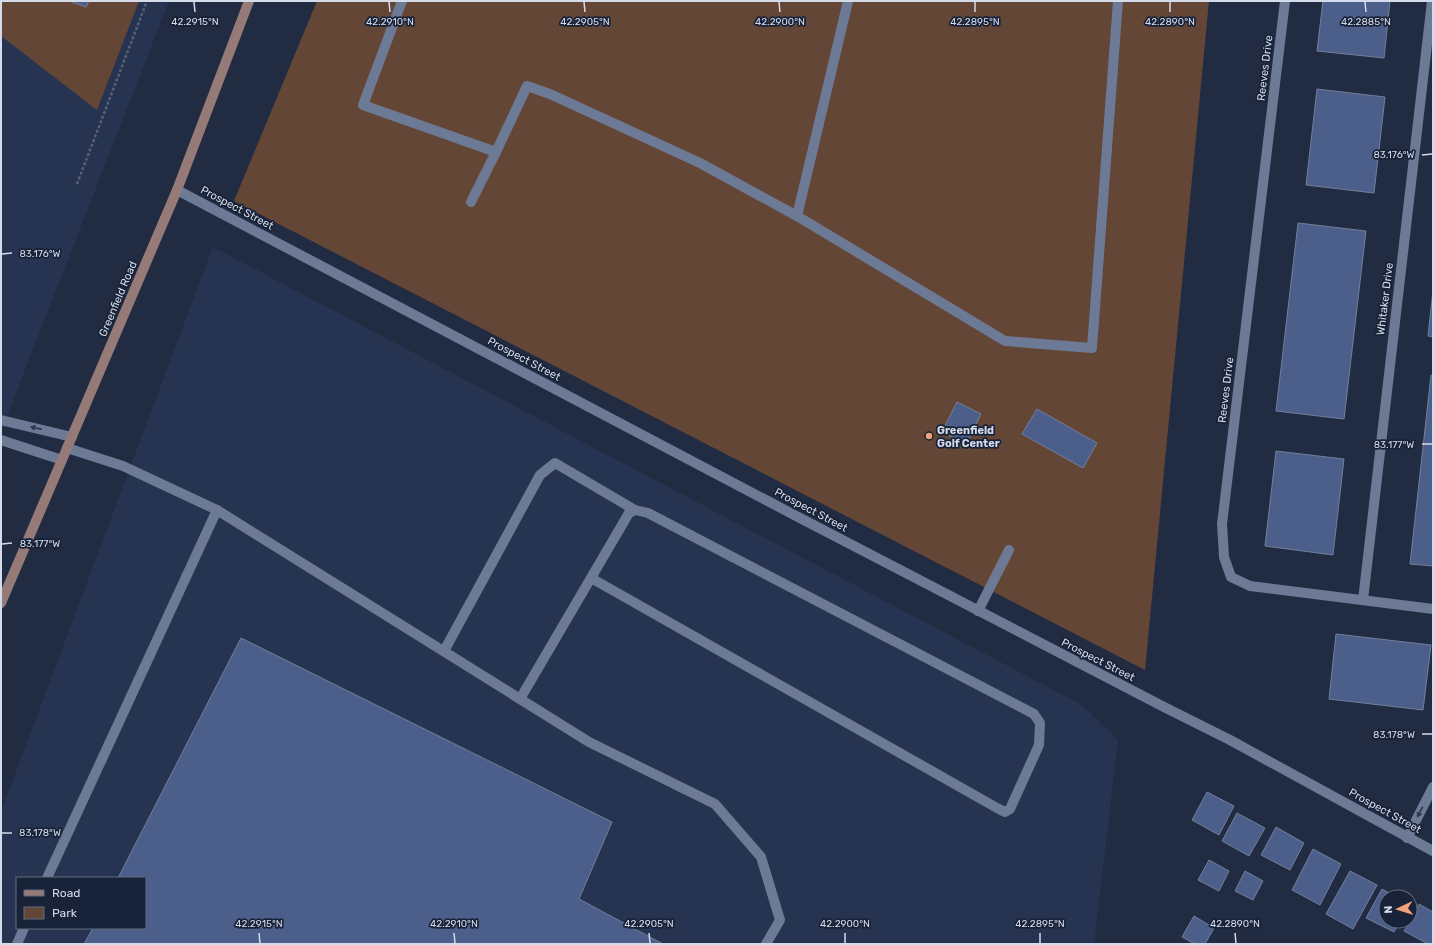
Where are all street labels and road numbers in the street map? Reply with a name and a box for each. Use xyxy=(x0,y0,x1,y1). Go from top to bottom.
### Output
street label: Reeves Drive xyxy=(1255,34,1275,102)
street label: Prospect Street xyxy=(198,183,276,233)
street label: Greenfield Road xyxy=(96,259,140,339)
street label: Whitaker Drive xyxy=(1374,262,1396,336)
street label: Prospect Street xyxy=(485,334,563,384)
street label: Reeves Drive xyxy=(1216,356,1236,424)
street label: Prospect Street xyxy=(772,485,850,535)
street label: Prospect Street xyxy=(1059,636,1137,684)
street label: Prospect Street xyxy=(1347,786,1424,837)

